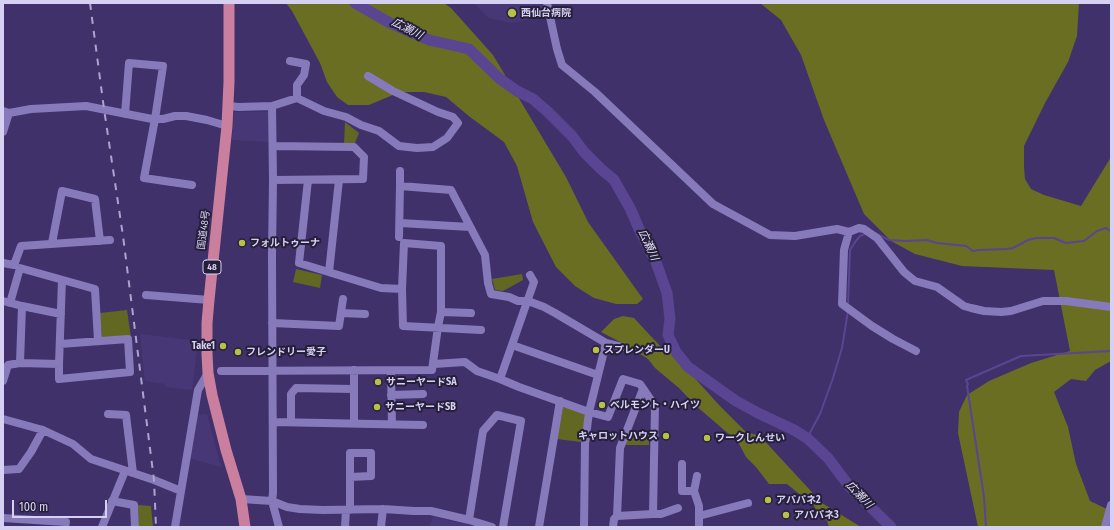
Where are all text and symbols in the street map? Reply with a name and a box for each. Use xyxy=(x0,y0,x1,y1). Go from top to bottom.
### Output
marker: 西仙台病院 xyxy=(506,7,518,19)
place label: 西仙台病院 xyxy=(521,7,571,19)
water label: 広瀬川 xyxy=(389,16,425,42)
street label: 国道48号 xyxy=(196,209,212,251)
water label: 広瀬川 xyxy=(635,227,661,263)
place label: フォルトゥーナ xyxy=(250,237,320,249)
marker: フォルトゥーナ xyxy=(237,238,247,248)
road number: 48 xyxy=(203,260,221,274)
place label: Take1 xyxy=(192,340,215,352)
marker: Take1 xyxy=(218,341,228,351)
place label: スプレンダーU xyxy=(604,344,670,356)
marker: スプレンダーU xyxy=(591,345,601,355)
place label: フレンドリー愛子 xyxy=(246,346,326,358)
marker: フレンドリー愛子 xyxy=(233,347,243,357)
place label: サニーヤードSA xyxy=(386,376,457,388)
marker: サニーヤードSA xyxy=(373,377,383,387)
place label: ベルモント・ハイツ xyxy=(610,399,700,411)
marker: ベルモント・ハイツ xyxy=(597,400,607,410)
place label: サニーヤードSB xyxy=(385,401,456,413)
marker: サニーヤードSB xyxy=(372,402,382,412)
place label: キャロットハウス xyxy=(578,430,658,442)
marker: キャロットハウス xyxy=(661,431,671,441)
place label: ワークしんせい xyxy=(715,432,785,444)
marker: ワークしんせい xyxy=(702,433,712,443)
water label: 広瀬川 xyxy=(843,479,875,511)
scale bar xyxy=(14,492,109,518)
place label: アパパネ2 xyxy=(776,494,821,506)
marker: アパパネ2 xyxy=(763,495,773,505)
text: 100 m xyxy=(19,500,48,514)
place label: アパパネ3 xyxy=(794,509,839,521)
marker: アパパネ3 xyxy=(781,510,791,520)

